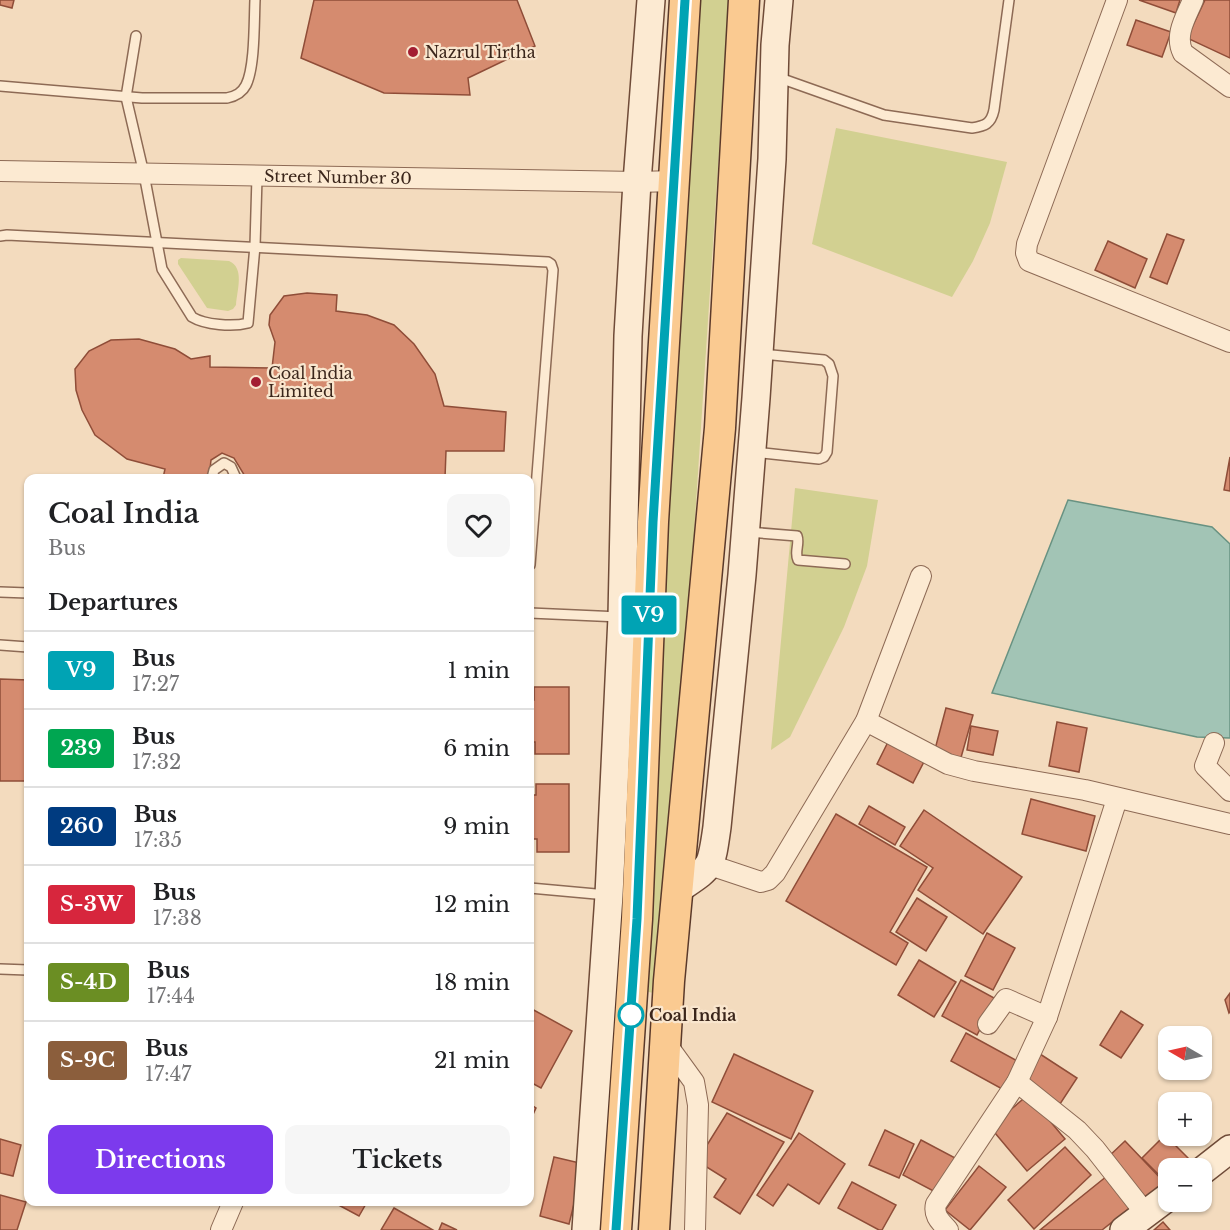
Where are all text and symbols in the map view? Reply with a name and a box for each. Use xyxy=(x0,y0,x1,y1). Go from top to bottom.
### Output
place label: Nazrul Tirtha xyxy=(425,42,536,62)
marker: Nazrul Tirtha xyxy=(406,45,420,59)
street label: Street Number 30 xyxy=(264,166,412,188)
place label: Coal India Limited xyxy=(268,363,353,401)
marker: Coal India Limited xyxy=(249,375,263,389)
button: heart xyxy=(447,494,510,557)
text: Coal India xyxy=(48,496,200,531)
text: Bus xyxy=(48,536,86,560)
text: Departures xyxy=(48,589,178,616)
line badge: V9 xyxy=(622,596,676,634)
text: V9 xyxy=(633,602,665,628)
text: Bus xyxy=(132,645,175,672)
text: V9 xyxy=(65,657,97,683)
text: 1 min xyxy=(448,657,510,684)
text: 17:27 xyxy=(132,672,179,696)
text: Bus xyxy=(132,723,175,750)
text: 239 xyxy=(60,735,102,761)
text: 6 min xyxy=(443,735,510,762)
text: 17:32 xyxy=(132,750,181,774)
text: Bus xyxy=(134,801,177,828)
text: 260 xyxy=(60,813,104,839)
text: 9 min xyxy=(443,813,510,840)
text: 17:35 xyxy=(134,828,182,852)
text: Bus xyxy=(153,879,196,906)
text: S-3W xyxy=(60,891,123,917)
text: 12 min xyxy=(434,891,510,918)
text: 17:38 xyxy=(153,906,202,930)
text: Bus xyxy=(147,957,190,984)
text: S-4D xyxy=(60,969,117,995)
text: 18 min xyxy=(434,969,510,996)
text: 17:44 xyxy=(147,984,195,1008)
marker: Coal India xyxy=(618,1002,644,1028)
place label: Coal India xyxy=(649,1005,736,1025)
north arrow xyxy=(1158,1026,1212,1080)
map controls xyxy=(1158,1026,1212,1212)
text: Bus xyxy=(145,1035,188,1062)
text: S-9C xyxy=(60,1047,115,1073)
text: 21 min xyxy=(434,1047,510,1074)
text: 17:47 xyxy=(145,1062,191,1086)
button: + xyxy=(1158,1092,1212,1146)
button: Directions xyxy=(48,1125,273,1194)
button: Tickets xyxy=(285,1125,510,1194)
button: − xyxy=(1158,1158,1212,1212)

